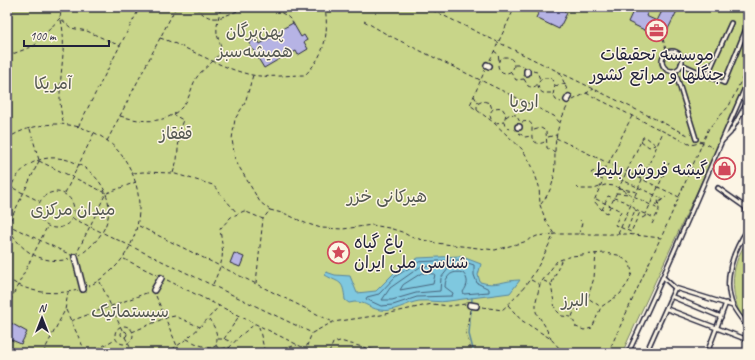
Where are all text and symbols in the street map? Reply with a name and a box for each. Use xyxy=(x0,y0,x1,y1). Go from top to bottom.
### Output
office icon: موسسه تحقیقات جنگلها و مراتع کشور xyxy=(644,17,670,43)
park label: پهن‌برگان همیشه‌سبز xyxy=(215,21,293,62)
scale bar xyxy=(24,22,109,48)
text: 100 m xyxy=(30,28,57,44)
place label: موسسه تحقیقات جنگلها و مراتع کشور xyxy=(588,44,724,86)
park label: آمریکا xyxy=(34,73,73,94)
park label: اروپا xyxy=(509,91,539,113)
park label: قفقاز xyxy=(158,123,192,144)
shop icon: گیشه فروش بلیط xyxy=(711,156,737,182)
place label: گیشه فروش بلیط xyxy=(594,159,708,180)
park label: هیرکانی خزر xyxy=(345,186,427,207)
park label: میدان مرکزی xyxy=(31,199,115,220)
place label: باغ گیاه‌ شناسی ملی ایران xyxy=(354,232,468,273)
place icon: باغ گیاه‌ شناسی ملی ایران xyxy=(325,239,351,265)
park label: البرز xyxy=(560,290,588,311)
north arrow xyxy=(22,298,62,338)
text: N xyxy=(39,301,48,315)
park label: سیستماتیک xyxy=(91,301,169,322)

